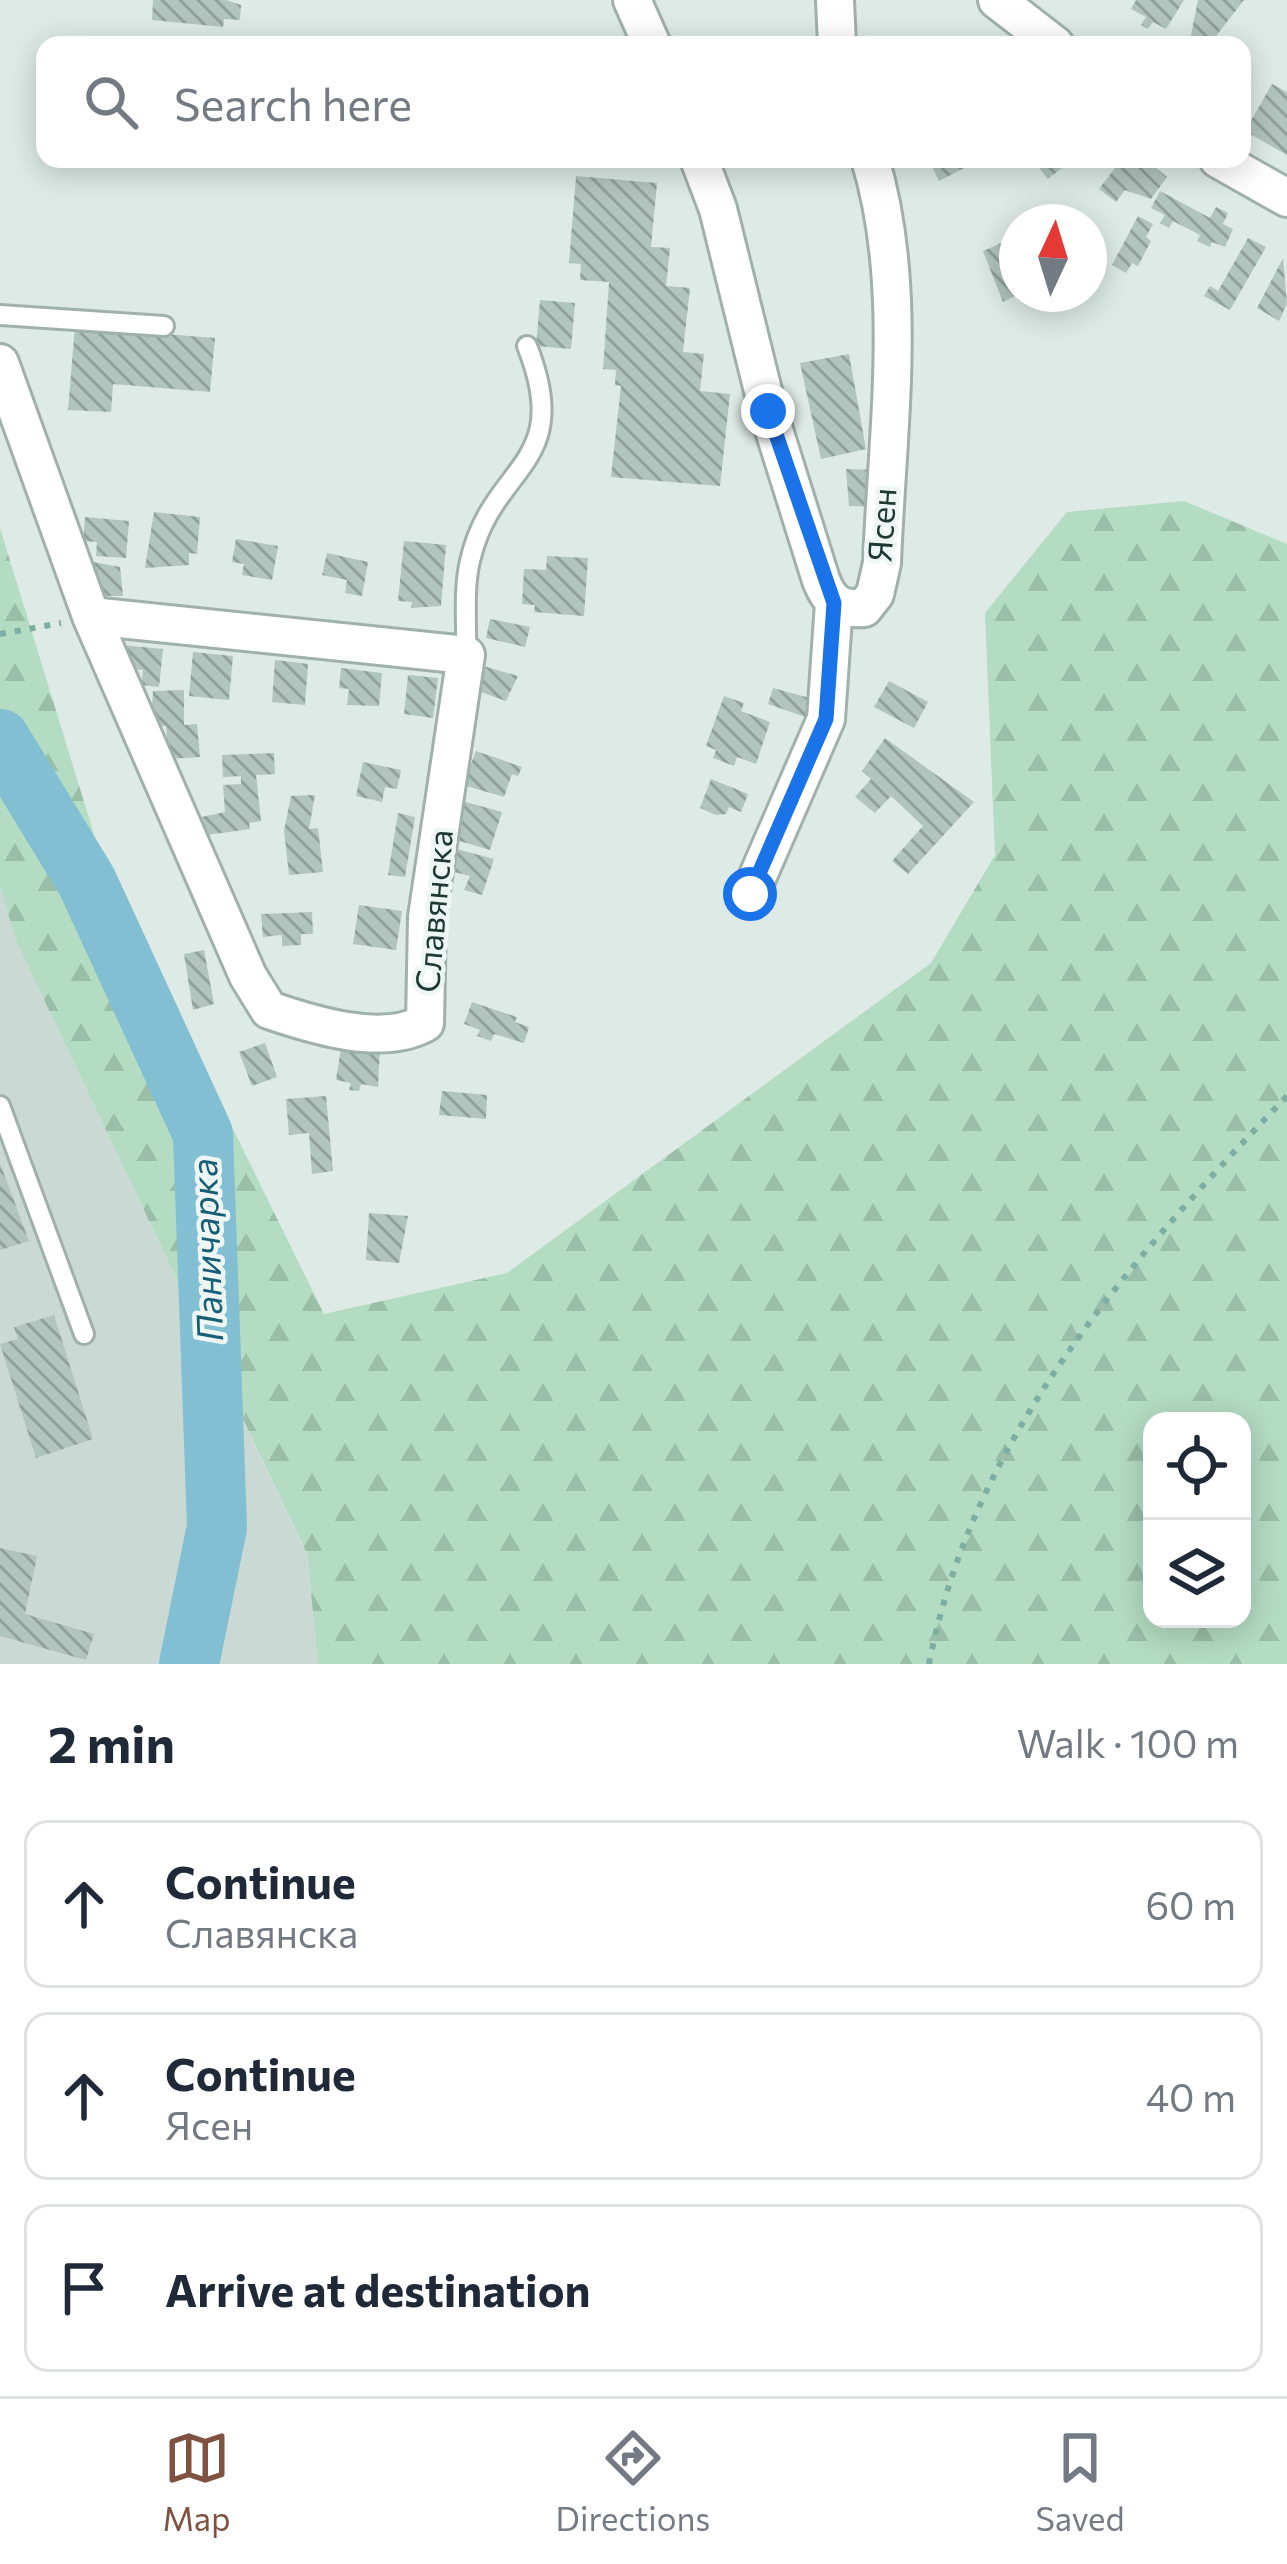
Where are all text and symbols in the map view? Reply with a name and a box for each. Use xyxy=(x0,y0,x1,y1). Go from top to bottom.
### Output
search box xyxy=(36,36,1251,168)
icon: search xyxy=(78,69,144,135)
text: Search here xyxy=(174,75,412,130)
north arrow xyxy=(999,204,1107,312)
route end xyxy=(741,384,795,438)
street label: Ясен xyxy=(857,486,904,564)
street label: Славянска xyxy=(405,828,460,994)
route start xyxy=(723,867,777,921)
water label: Паничарка xyxy=(180,1158,230,1342)
map controls xyxy=(1143,1412,1251,1628)
button: locate xyxy=(1143,1412,1251,1520)
button: layers xyxy=(1143,1520,1251,1628)
text: 2 min xyxy=(48,1711,175,1774)
text: Walk · 100 m xyxy=(1017,1718,1239,1766)
text: Continue xyxy=(165,1853,356,1908)
icon: ahead xyxy=(51,1871,117,1937)
text: 60 m xyxy=(1145,1880,1236,1928)
text: Славянска xyxy=(165,1908,358,1956)
text: Continue xyxy=(165,2045,356,2100)
icon: ahead xyxy=(51,2063,117,2129)
text: 40 m xyxy=(1146,2072,1236,2120)
text: Ясен xyxy=(165,2100,253,2148)
icon: arrive xyxy=(51,2255,117,2321)
text: Arrive at destination xyxy=(165,2261,591,2316)
tab: Map xyxy=(163,2425,231,2538)
tab: Directions xyxy=(556,2425,710,2538)
tab: Saved xyxy=(1035,2425,1124,2538)

